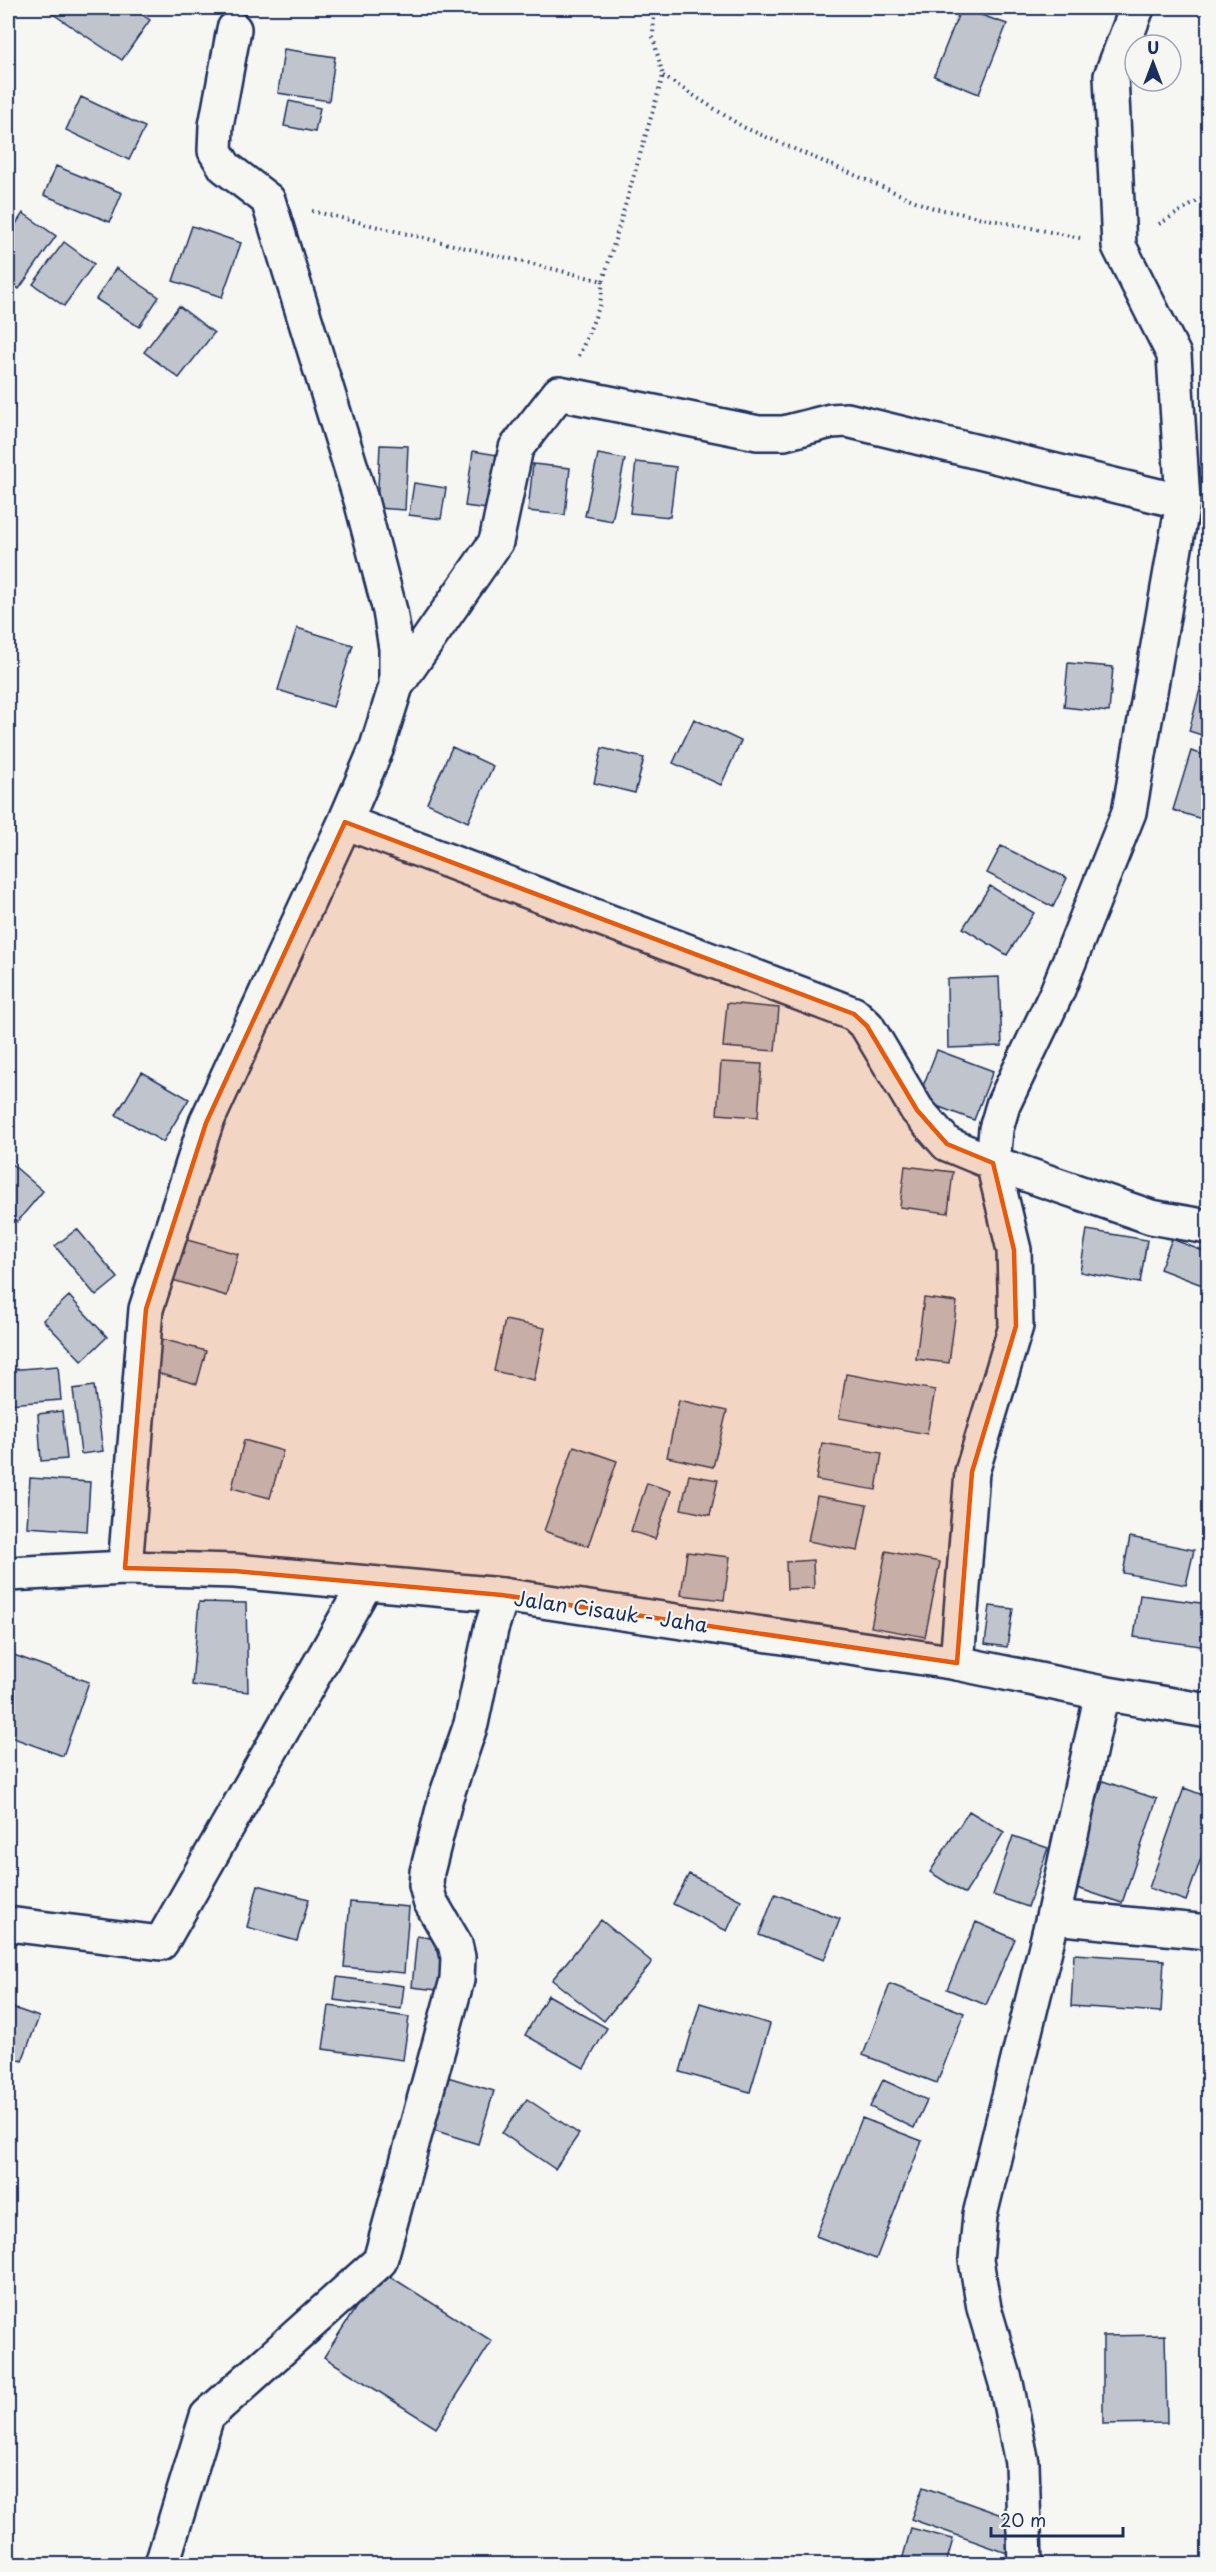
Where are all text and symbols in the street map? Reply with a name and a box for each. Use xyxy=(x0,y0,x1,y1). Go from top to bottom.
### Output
north arrow xyxy=(1123,33,1183,93)
text: U xyxy=(1147,35,1159,59)
street label: Jalan Cisauk - Jaha xyxy=(512,1583,710,1639)
scale bar xyxy=(991,2500,1123,2538)
text: 20 m xyxy=(1000,2506,1046,2533)

